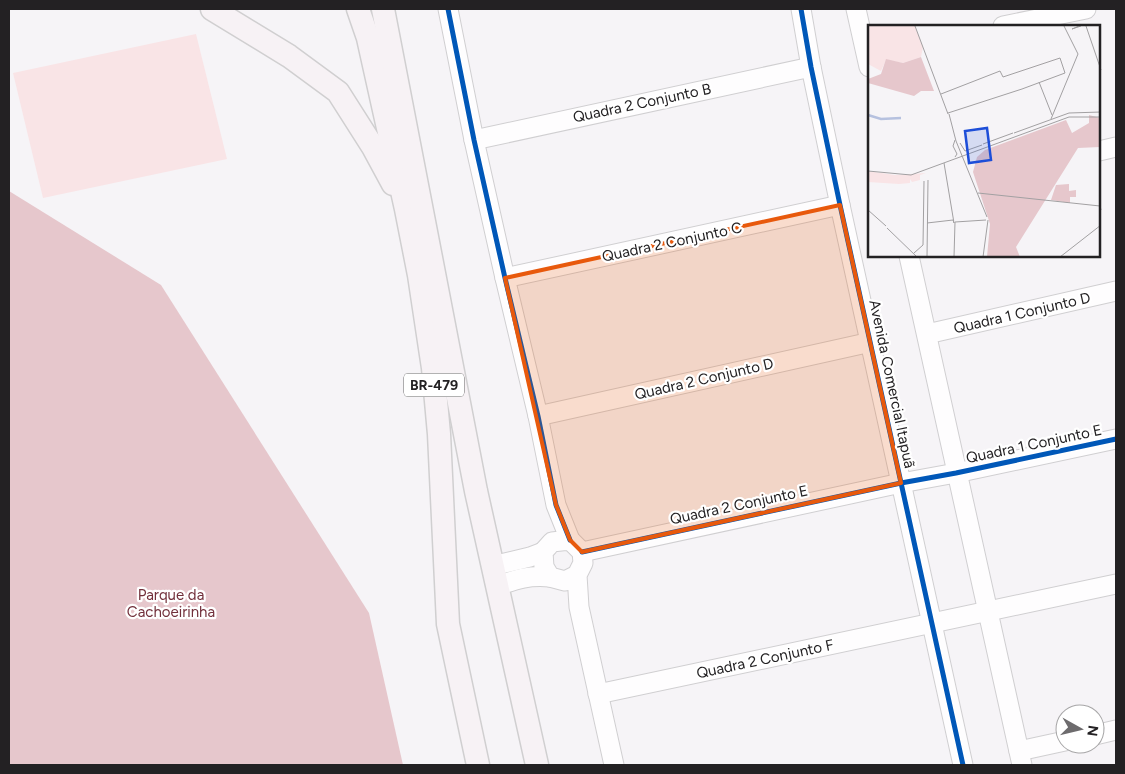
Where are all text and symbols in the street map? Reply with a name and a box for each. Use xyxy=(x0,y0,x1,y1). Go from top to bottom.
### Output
inset map xyxy=(868,25,1100,258)
street label: Quadra 2 Conjunto B xyxy=(571,80,713,126)
street label: Quadra 2 Conjunto C xyxy=(600,218,744,266)
street label: Quadra 1 Conjunto D xyxy=(952,288,1092,338)
street label: Avenida Comercial Itapuã xyxy=(865,298,919,470)
street label: Quadra 2 Conjunto D xyxy=(633,354,775,404)
road number: BR-479 xyxy=(404,374,464,396)
street label: Quadra 1 Conjunto E xyxy=(964,421,1104,467)
street label: Quadra 2 Conjunto E xyxy=(668,482,810,528)
park label: Parque da Cachoeirinha xyxy=(127,586,215,621)
street label: Quadra 2 Conjunto F xyxy=(695,636,835,682)
north arrow xyxy=(1055,704,1105,754)
text: N xyxy=(1083,724,1102,737)

